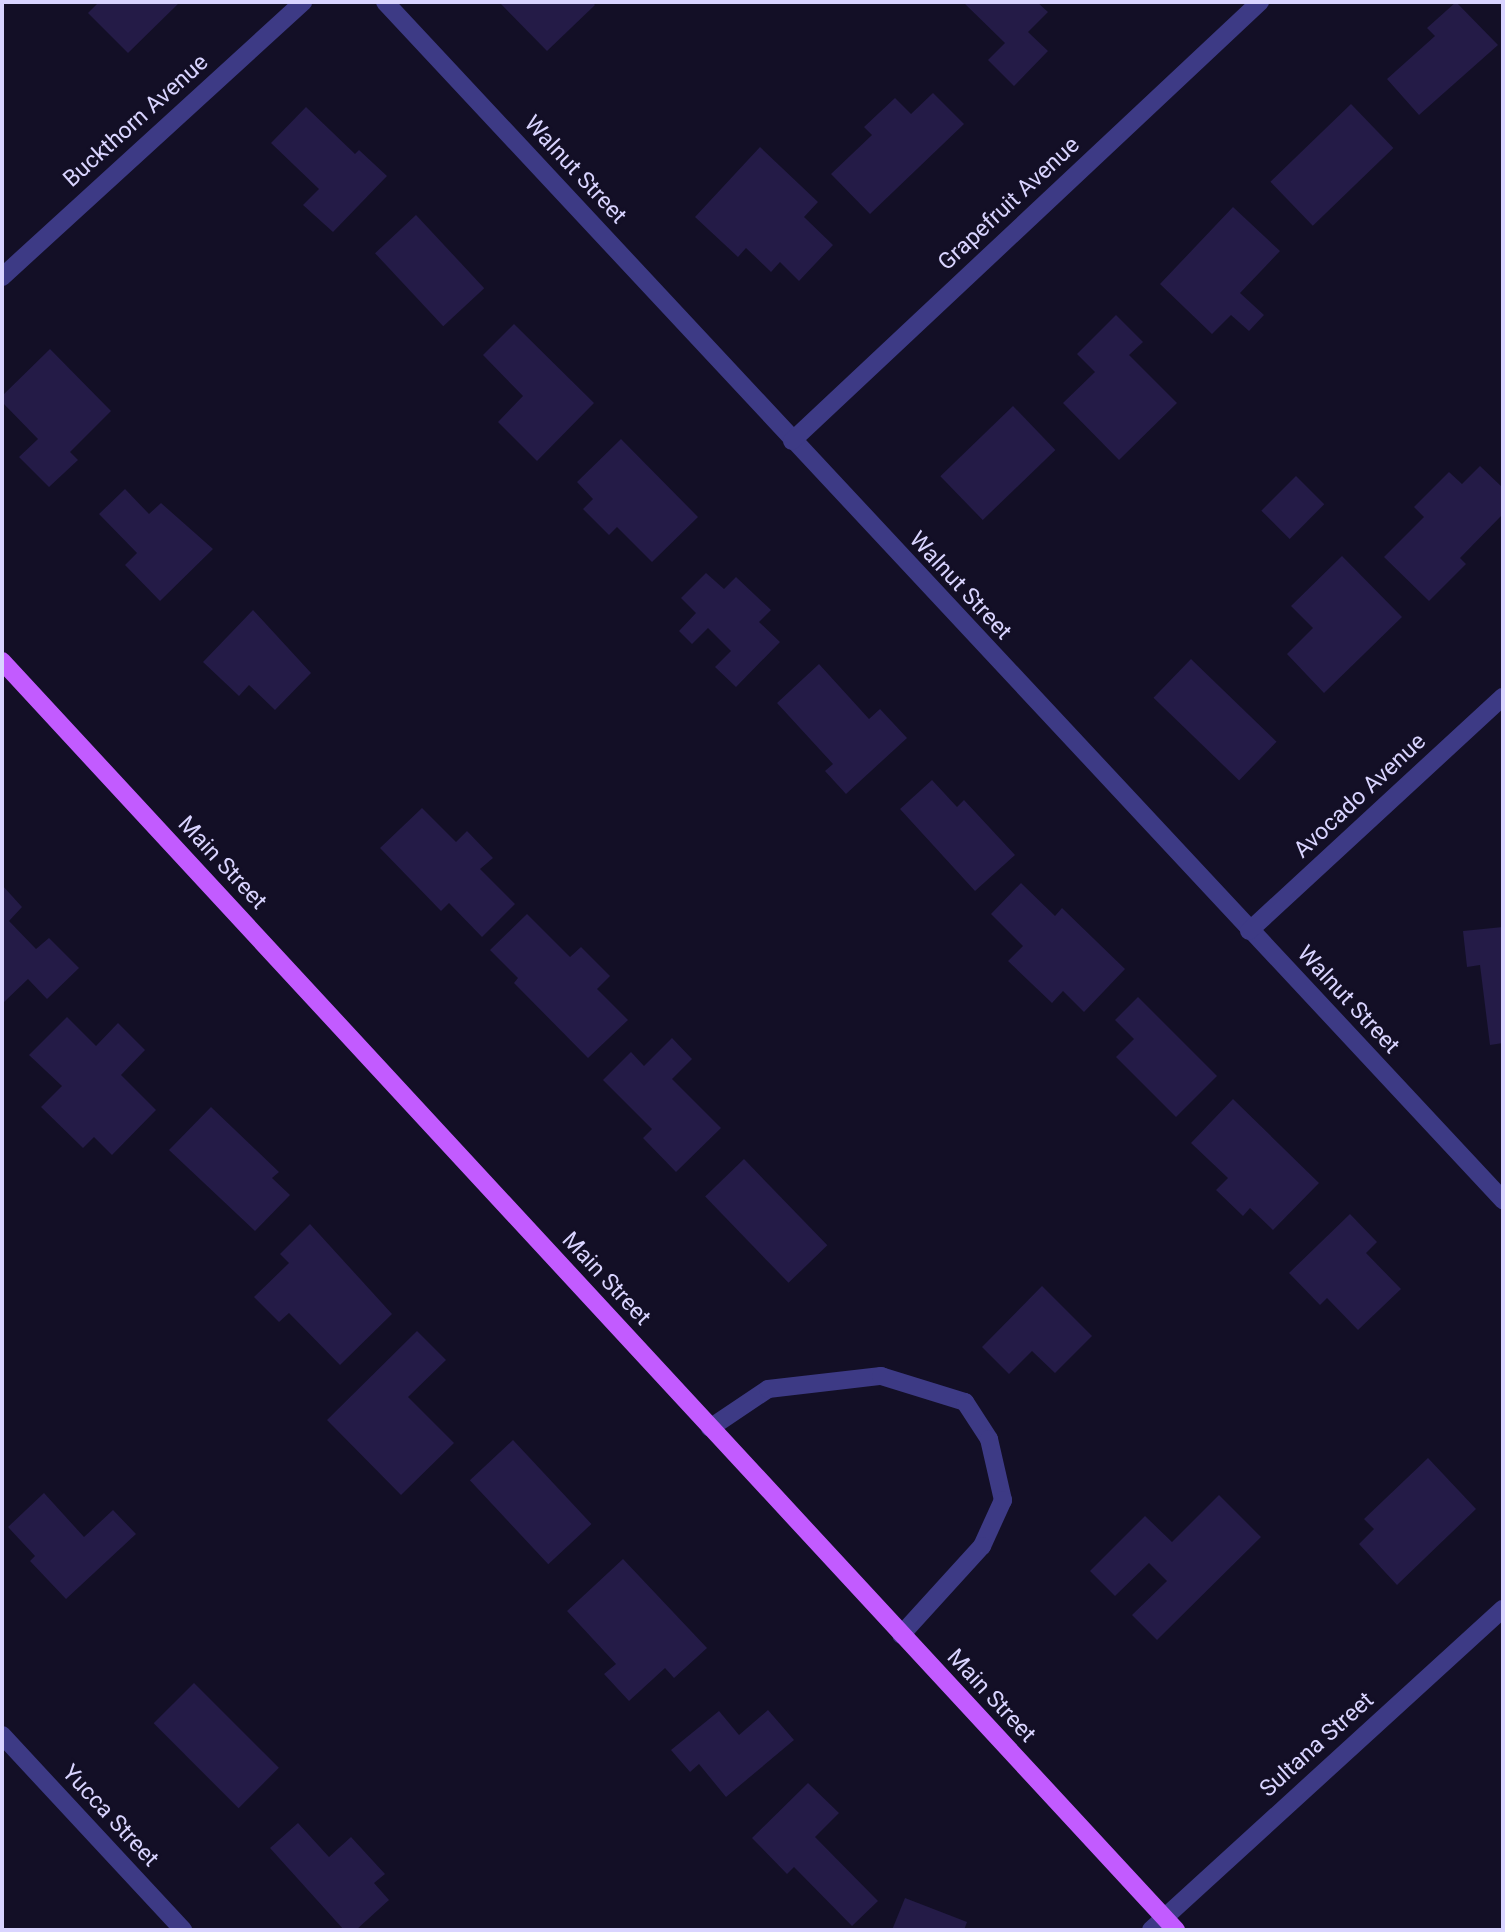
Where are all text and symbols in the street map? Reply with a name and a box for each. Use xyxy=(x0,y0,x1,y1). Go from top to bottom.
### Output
street label: Buckthorn Avenue xyxy=(58,49,214,193)
street label: Walnut Street xyxy=(518,110,632,230)
street label: Grapefruit Avenue xyxy=(933,131,1085,277)
street label: Walnut Street xyxy=(903,526,1017,646)
street label: Avocado Avenue xyxy=(1288,728,1432,864)
street label: Main Street xyxy=(172,811,272,915)
street label: Walnut Street xyxy=(1291,940,1405,1060)
street label: Main Street xyxy=(556,1227,656,1331)
street label: Main Street xyxy=(941,1644,1041,1748)
street label: Sultana Street xyxy=(1254,1687,1380,1803)
street label: Yucca Street xyxy=(56,1759,164,1873)

